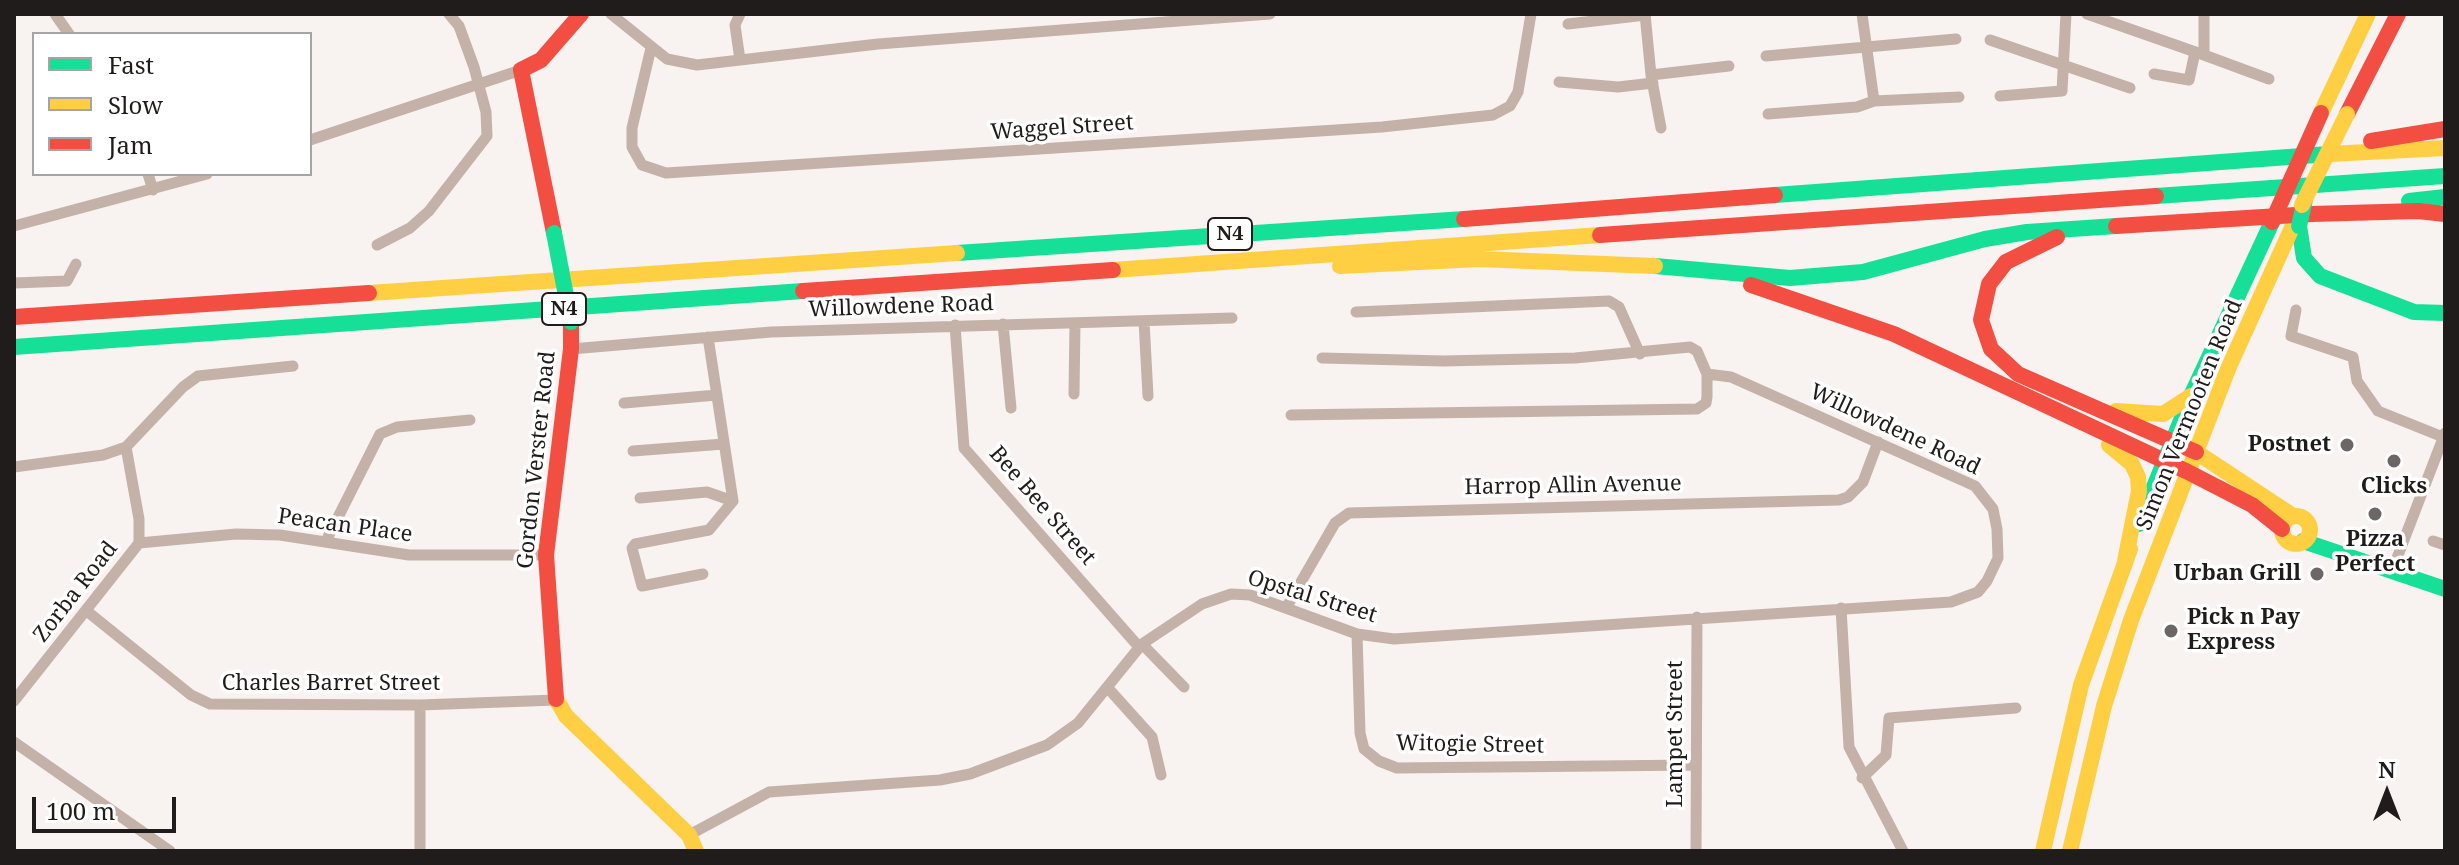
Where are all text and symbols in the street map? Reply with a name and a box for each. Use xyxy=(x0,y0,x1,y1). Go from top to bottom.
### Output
legend xyxy=(32,32,312,176)
text: Fast xyxy=(108,48,154,81)
text: Slow xyxy=(108,88,163,121)
street label: Waggel Street xyxy=(990,110,1134,146)
text: Jam xyxy=(108,128,153,161)
road number: N4 xyxy=(1208,218,1252,250)
street label: Willowdene Road xyxy=(808,291,994,323)
road number: N4 xyxy=(542,293,586,325)
street label: Simon Vermooten Road xyxy=(2132,296,2248,534)
street label: Gordon Verster Road xyxy=(512,350,562,570)
street label: Willowdene Road xyxy=(1805,379,1985,481)
place label: Postnet xyxy=(2248,432,2331,458)
marker: Postnet xyxy=(2338,436,2356,454)
street label: Bee Bee Street xyxy=(983,441,1101,571)
marker: Clicks xyxy=(2385,452,2403,470)
street label: Harrop Allin Avenue xyxy=(1464,471,1682,501)
place label: Clicks xyxy=(2361,474,2427,500)
street label: Peacan Place xyxy=(276,503,414,549)
marker: Pizza Perfect xyxy=(2366,505,2384,523)
place label: Pizza Perfect xyxy=(2335,527,2415,578)
street label: Zorba Road xyxy=(28,536,124,648)
place label: Urban Grill xyxy=(2174,561,2301,587)
street label: Opstal Street xyxy=(1244,565,1380,629)
marker: Urban Grill xyxy=(2308,565,2326,583)
place label: Pick n Pay Express xyxy=(2187,605,2300,656)
marker: Pick n Pay Express xyxy=(2162,622,2180,640)
street label: Lampet Street xyxy=(1663,661,1689,807)
street label: Charles Barret Street xyxy=(222,671,440,697)
street label: Witogie Street xyxy=(1396,731,1544,759)
north arrow xyxy=(2347,753,2427,833)
text: N xyxy=(2378,754,2396,784)
scale bar xyxy=(36,781,180,831)
text: 100 m xyxy=(46,794,115,827)

